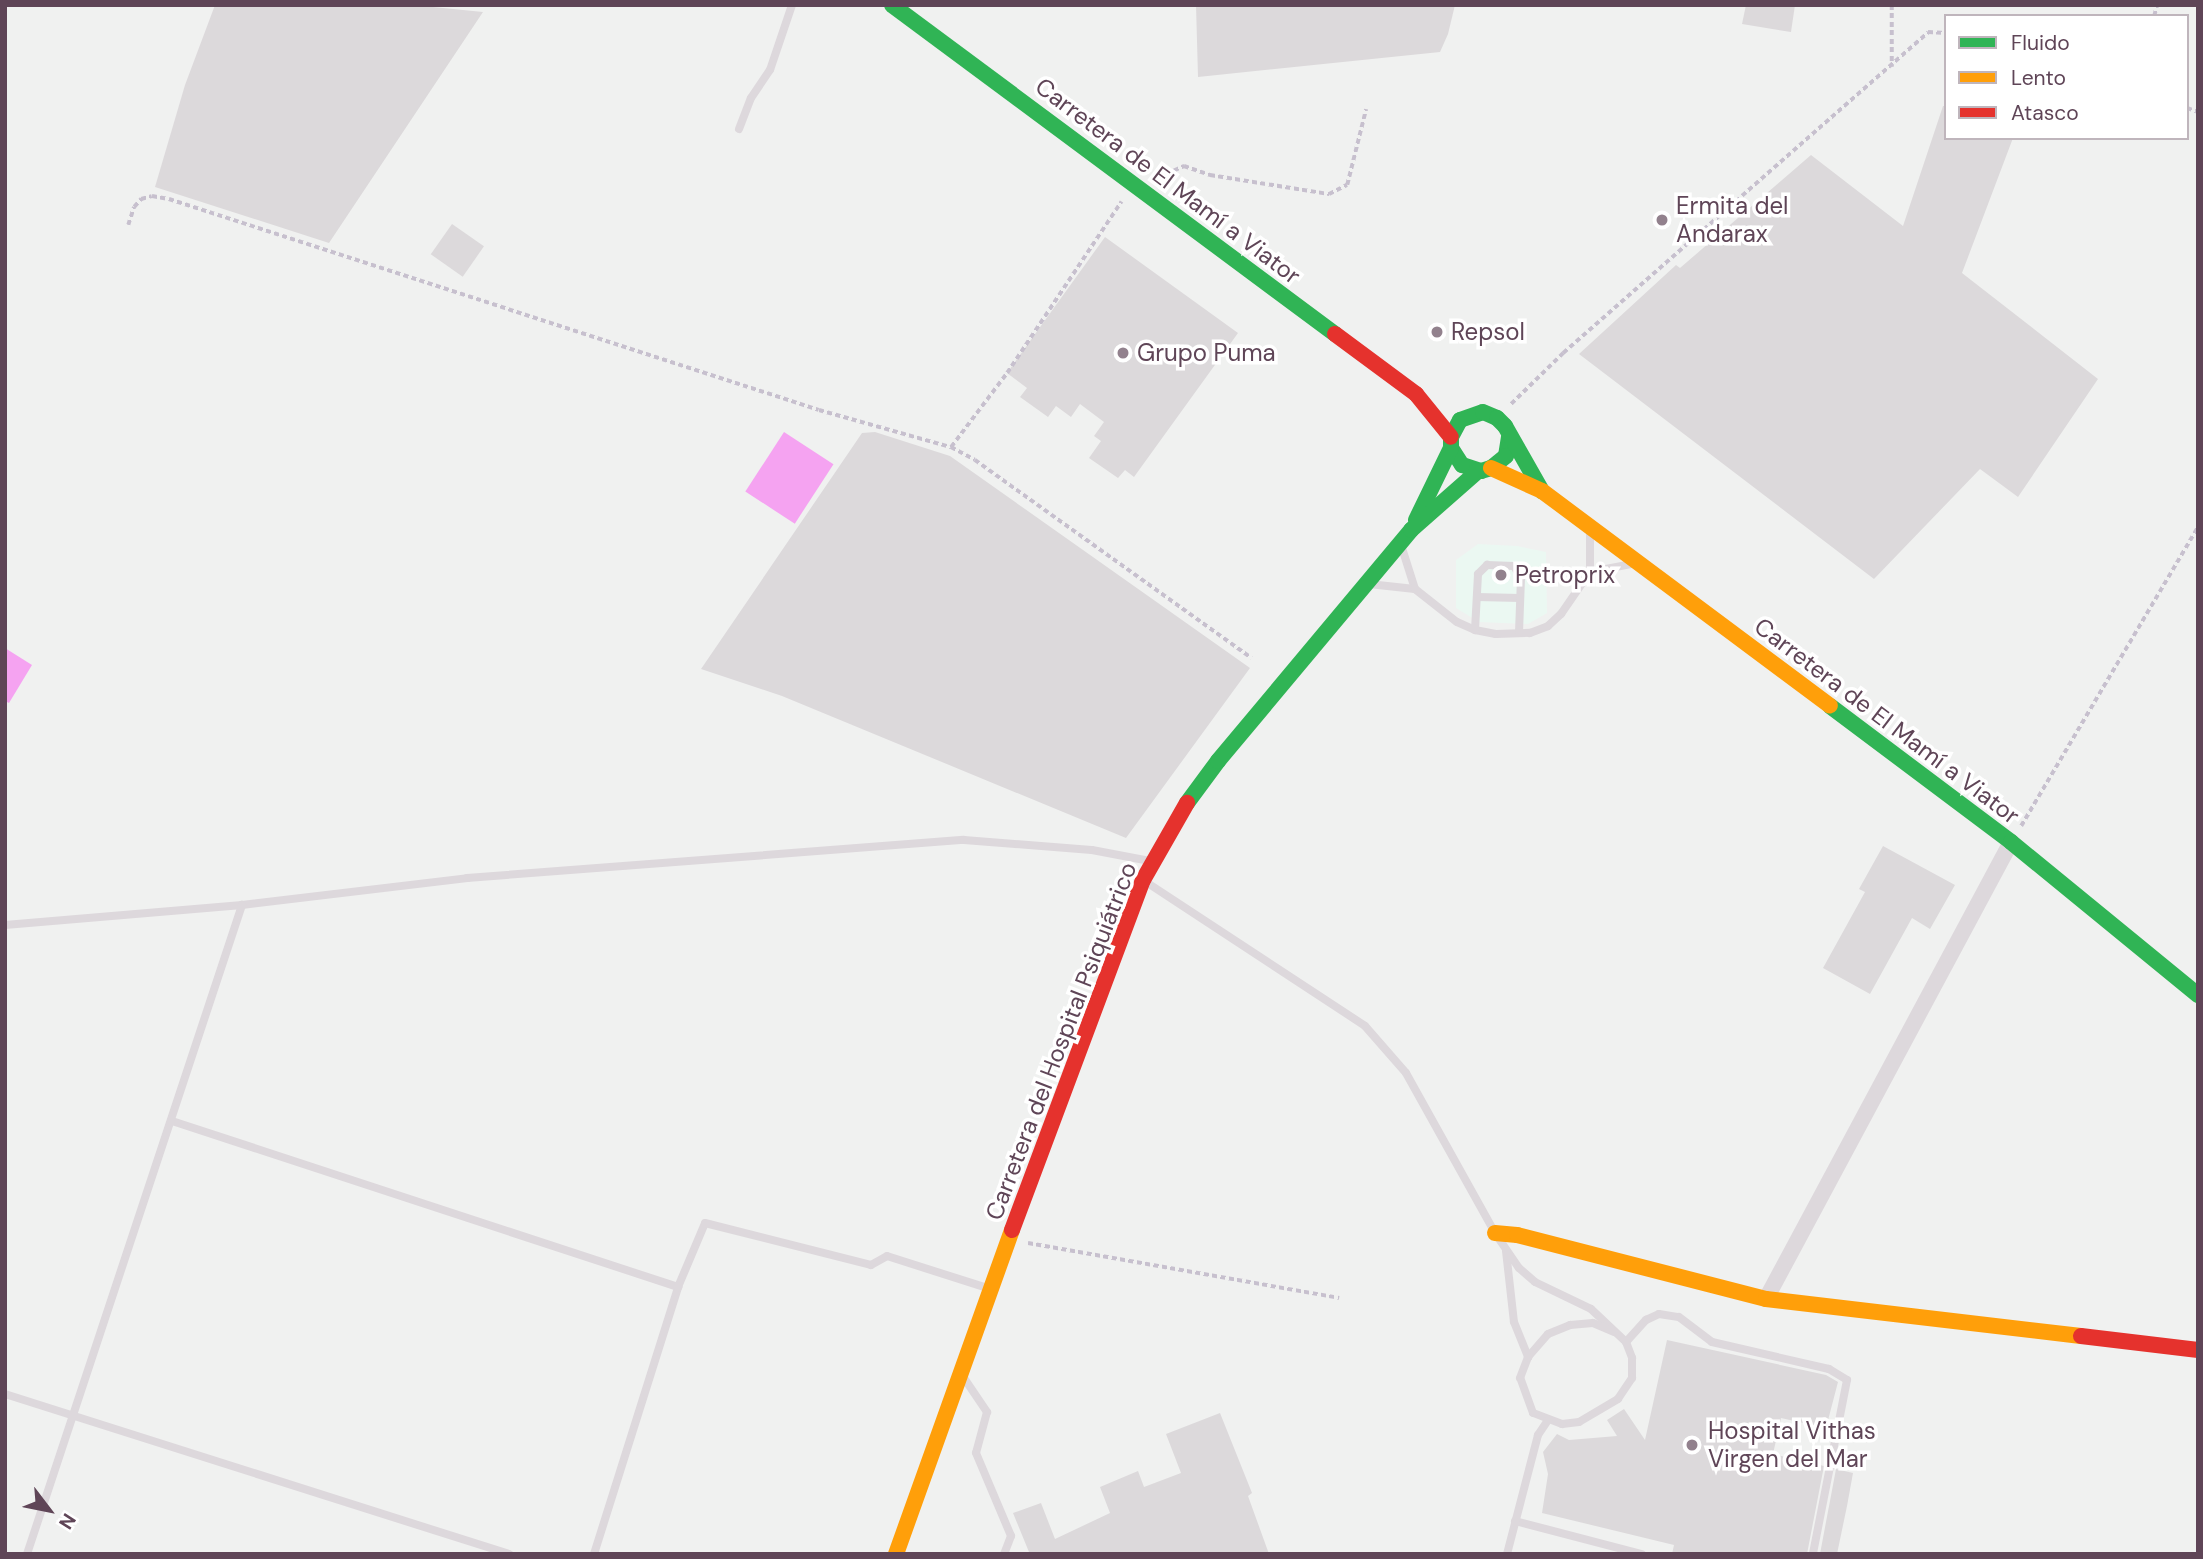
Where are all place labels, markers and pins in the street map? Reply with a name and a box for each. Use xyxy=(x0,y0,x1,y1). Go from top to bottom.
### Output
place label: Ermita del Andarax xyxy=(1676,192,1788,248)
marker: Ermita del Andarax xyxy=(1654,212,1670,228)
place label: Repsol xyxy=(1451,318,1525,346)
marker: Repsol xyxy=(1429,324,1445,340)
place label: Grupo Puma xyxy=(1137,339,1276,367)
marker: Grupo Puma xyxy=(1115,345,1131,361)
place label: Petroprix xyxy=(1515,561,1615,589)
marker: Petroprix xyxy=(1493,567,1509,583)
place label: Hospital Vithas Virgen del Mar xyxy=(1708,1417,1876,1473)
marker: Hospital Vithas Virgen del Mar xyxy=(1682,1435,1702,1455)

